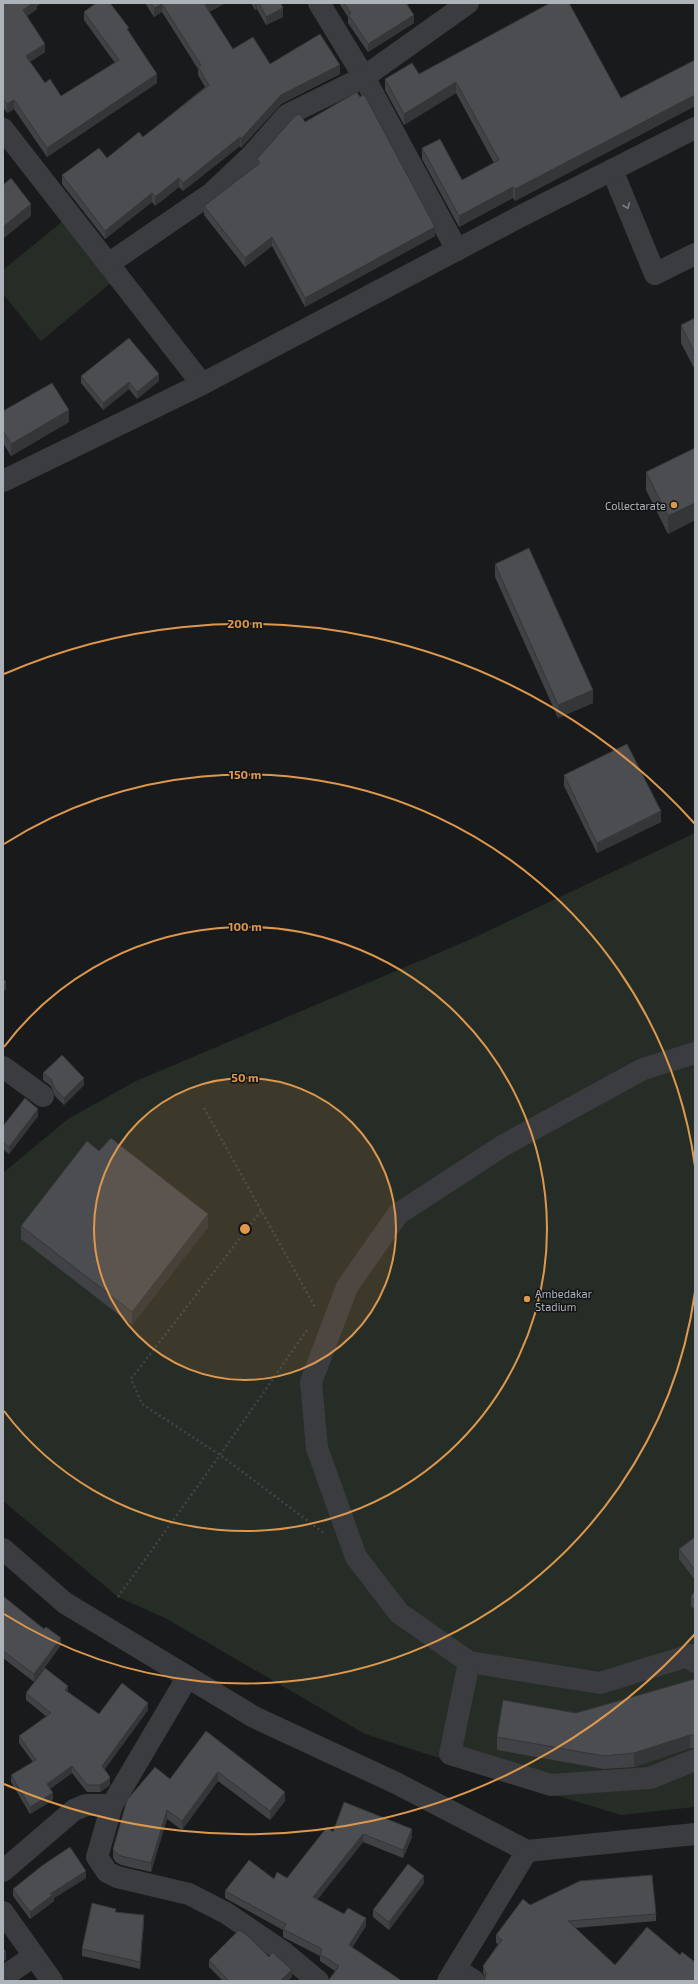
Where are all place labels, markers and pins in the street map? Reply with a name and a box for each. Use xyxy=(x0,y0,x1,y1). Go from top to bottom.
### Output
place label: Collectarate xyxy=(605,499,666,512)
marker: Collectarate xyxy=(669,500,679,510)
centre of rings xyxy=(238,1222,252,1236)
place label: Ambedakar Stadium xyxy=(535,1287,593,1313)
marker: Ambedakar Stadium xyxy=(522,1294,532,1304)

